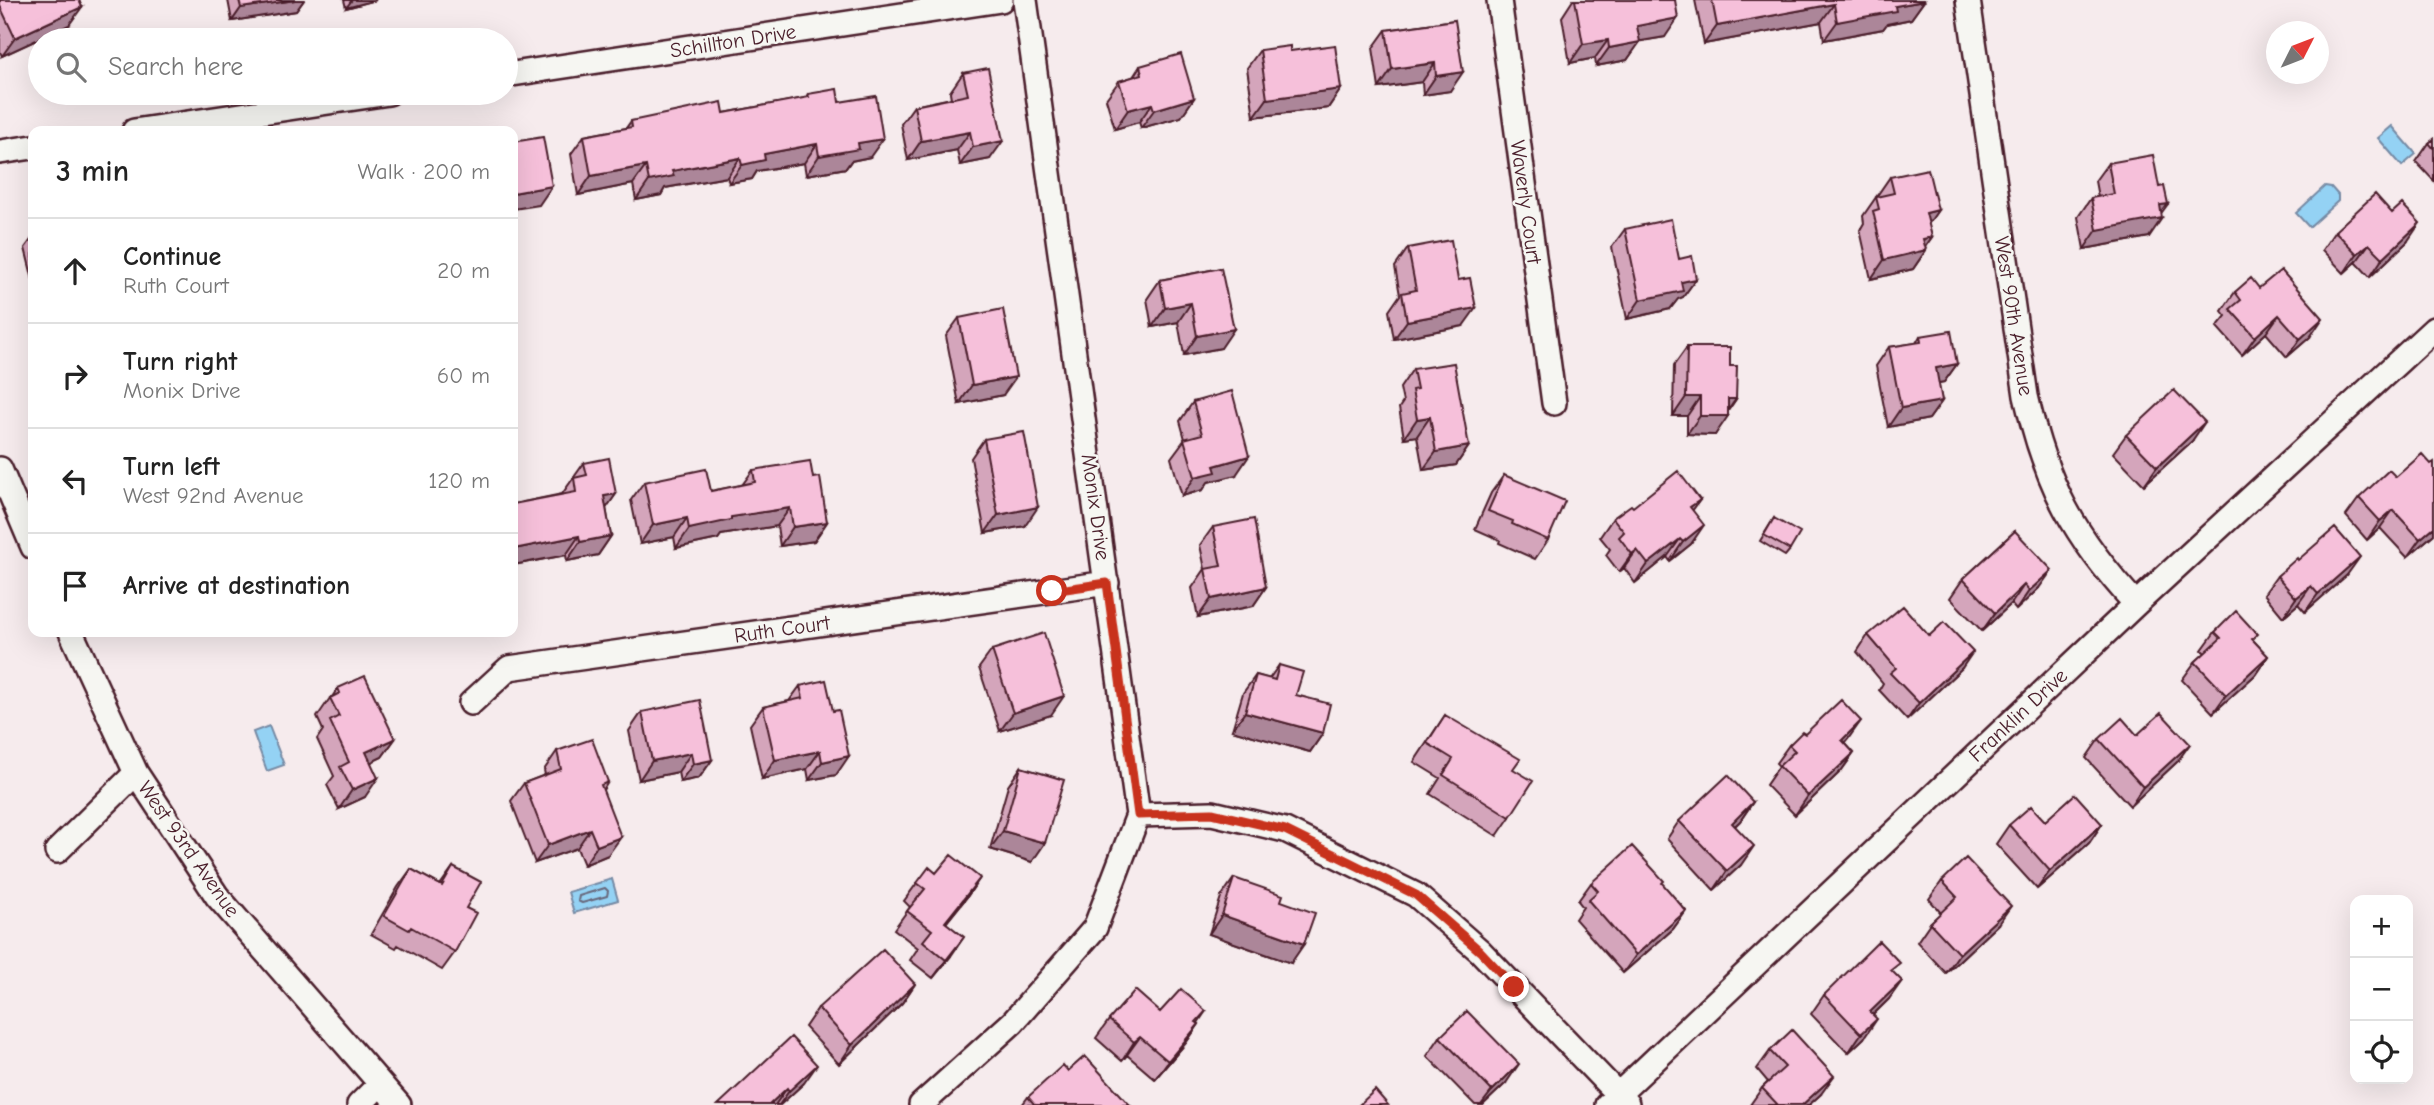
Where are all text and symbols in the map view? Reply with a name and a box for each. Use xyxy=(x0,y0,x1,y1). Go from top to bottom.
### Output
street label: Schillton Drive xyxy=(668,19,798,63)
north arrow xyxy=(2266,21,2329,84)
search box xyxy=(28,28,518,105)
icon: search xyxy=(52,48,90,86)
text: Search here xyxy=(108,52,243,82)
street label: Waverly Court xyxy=(1505,138,1547,266)
text: 3 min xyxy=(56,154,129,189)
text: Walk · 200 m xyxy=(357,158,490,185)
street label: West 90th Avenue xyxy=(1990,235,2038,397)
text: Continue xyxy=(123,242,221,272)
icon: ahead xyxy=(56,252,94,290)
text: 20 m xyxy=(437,257,490,284)
text: Ruth Court xyxy=(123,272,229,299)
text: Turn right xyxy=(123,347,237,377)
icon: right xyxy=(56,357,94,395)
text: 60 m xyxy=(437,362,490,389)
text: Monix Drive xyxy=(123,377,240,404)
text: Turn left xyxy=(123,452,220,482)
street label: Monix Drive xyxy=(1077,452,1115,562)
icon: left xyxy=(56,462,94,500)
text: 120 m xyxy=(428,467,490,494)
text: West 92nd Avenue xyxy=(123,482,304,509)
icon: arrive xyxy=(56,567,94,605)
text: Arrive at destination xyxy=(123,571,350,601)
route start xyxy=(1036,575,1067,606)
street label: Ruth Court xyxy=(732,610,832,648)
street label: Franklin Drive xyxy=(1964,663,2072,767)
street label: West 93rd Avenue xyxy=(133,776,245,922)
map controls xyxy=(2350,895,2413,1084)
button: + xyxy=(2350,895,2413,958)
button: − xyxy=(2350,958,2413,1021)
route end xyxy=(1498,971,1529,1002)
button: locate xyxy=(2350,1021,2413,1084)

